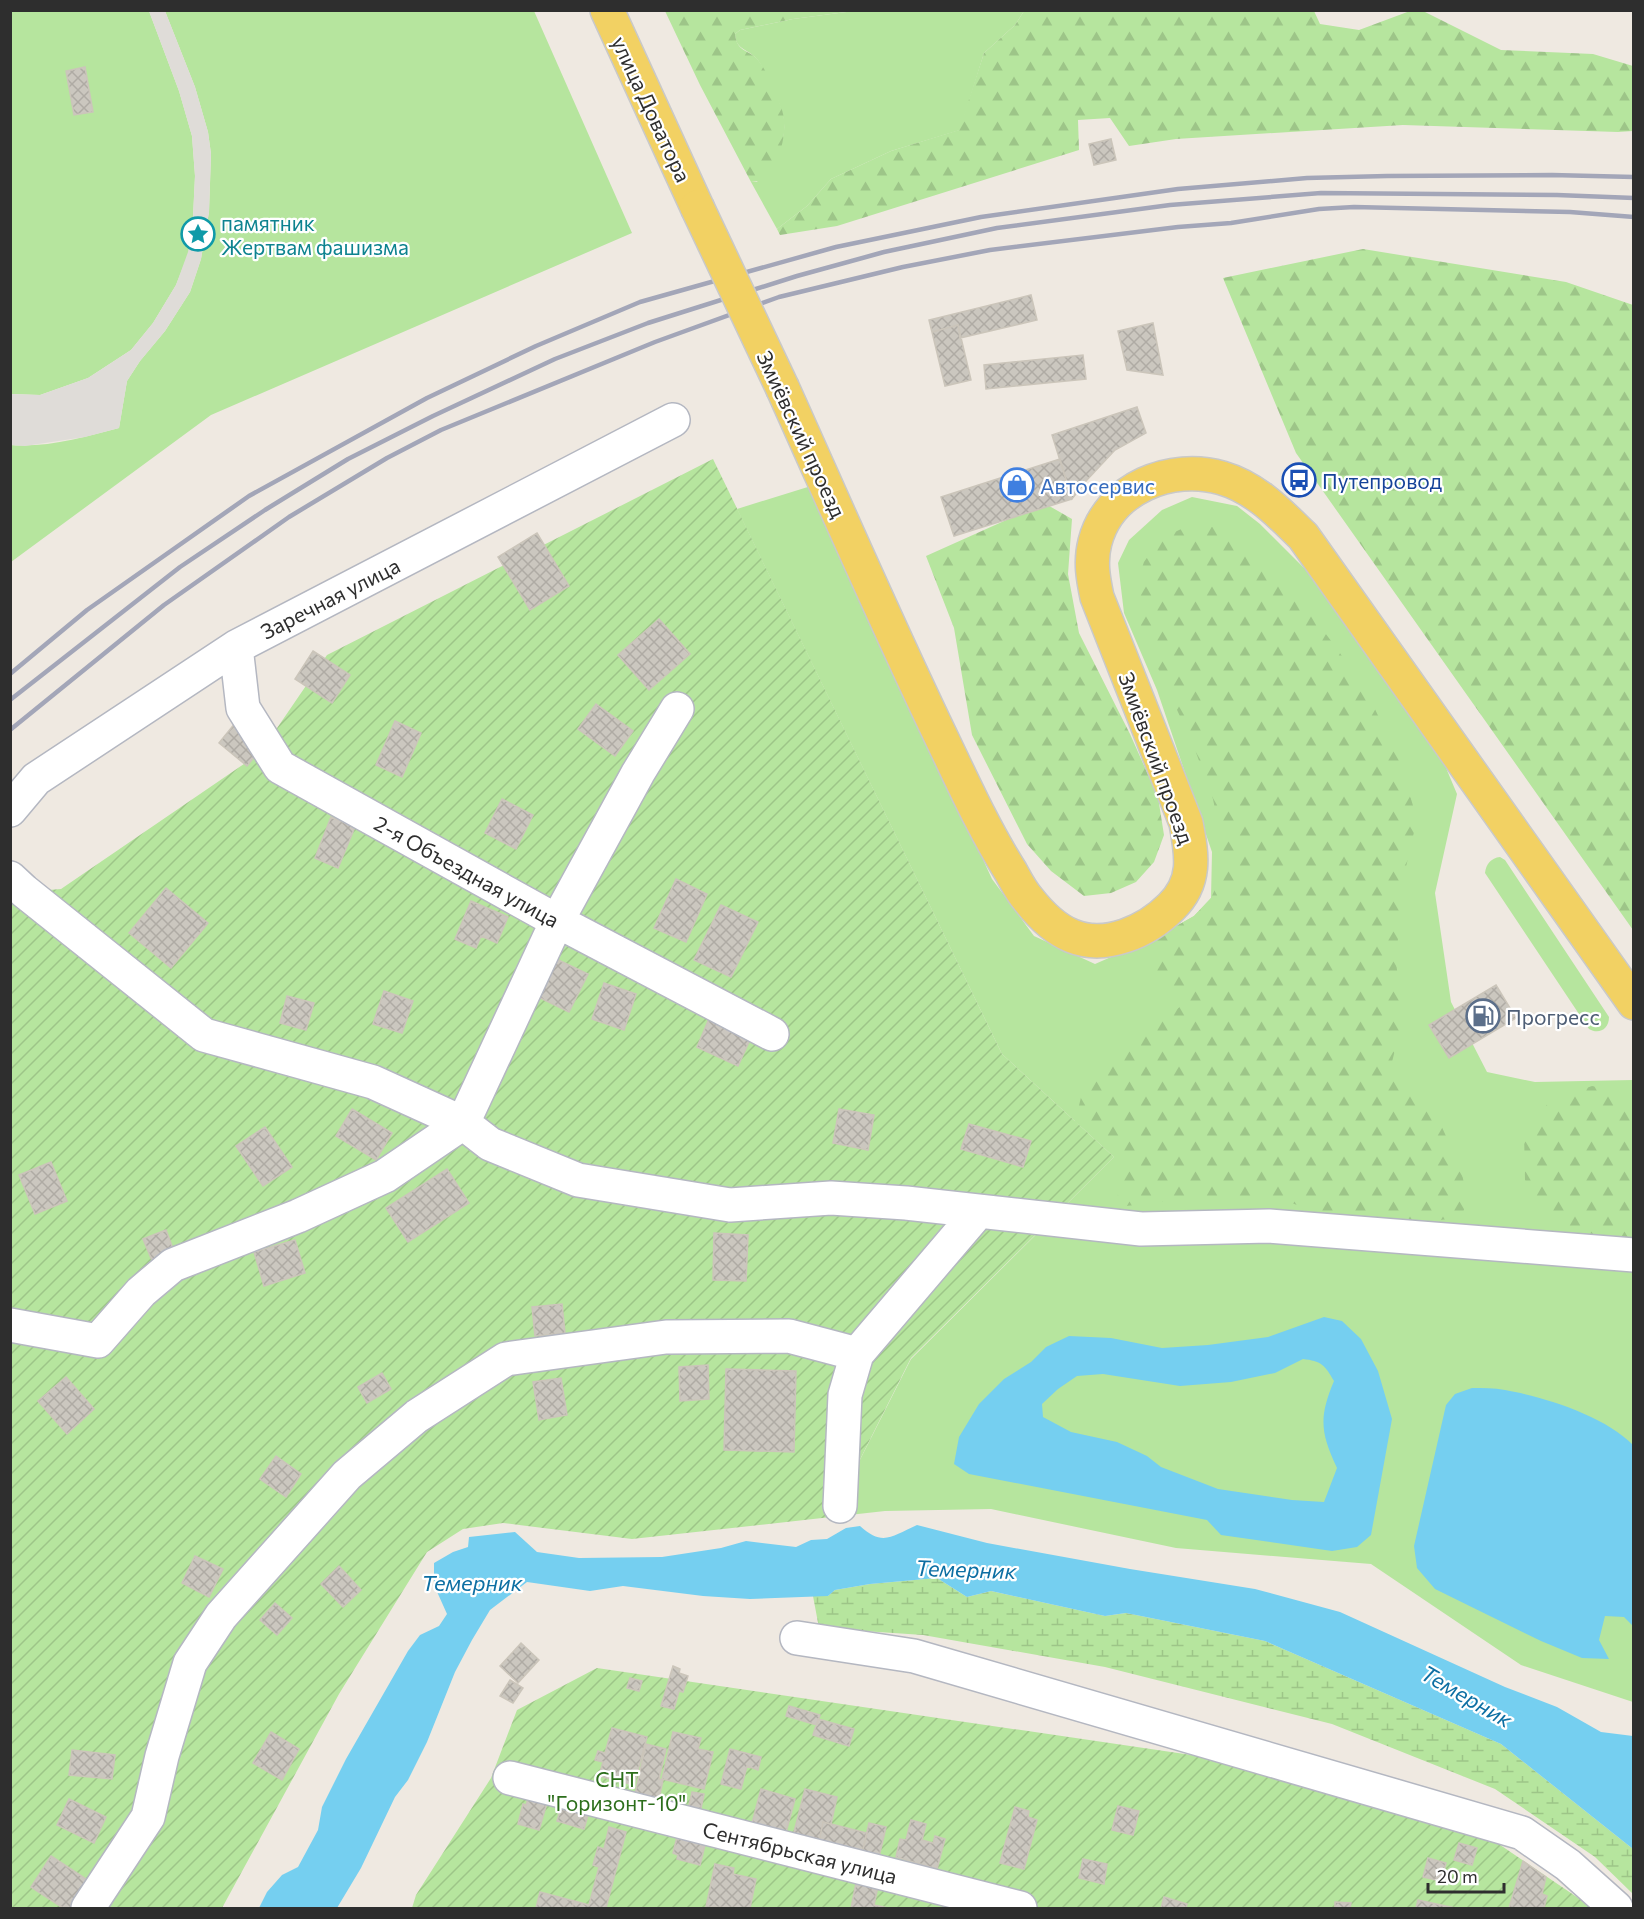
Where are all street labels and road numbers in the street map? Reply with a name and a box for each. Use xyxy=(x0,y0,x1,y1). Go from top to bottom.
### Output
street label: улица Доватора xyxy=(607,32,697,186)
street label: Змиёвский проезд xyxy=(752,347,852,521)
street label: Заречная улица xyxy=(256,552,404,644)
street label: Змиёвский проезд xyxy=(1114,669,1200,847)
street label: 2-я Объездная улица xyxy=(370,810,564,932)
street label: Сентябрьская улица xyxy=(700,1816,900,1888)

